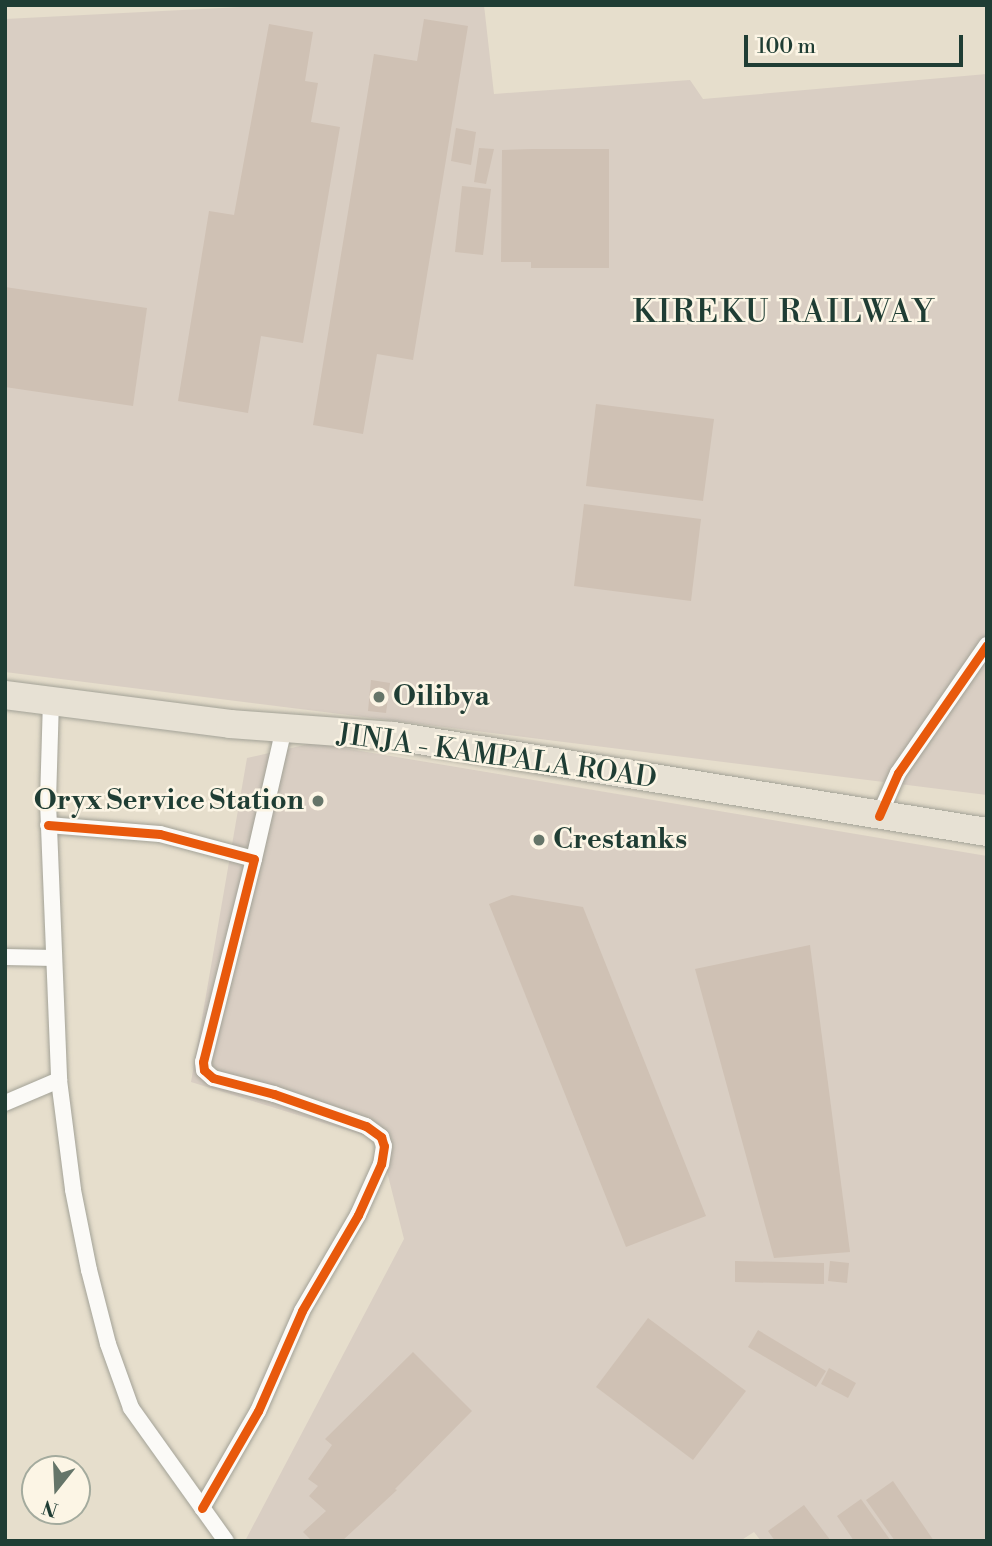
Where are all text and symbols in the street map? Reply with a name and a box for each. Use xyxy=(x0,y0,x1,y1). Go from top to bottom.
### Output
scale bar xyxy=(747,21,966,65)
text: 100 m xyxy=(757,34,816,60)
district label: KIREKU RAILWAY xyxy=(634,293,934,331)
place label: Oilibya xyxy=(393,680,490,714)
marker: Oilibya xyxy=(371,689,387,705)
street label: JINJA - KAMPALA ROAD xyxy=(335,718,659,796)
place label: Oryx Service Station xyxy=(34,784,304,818)
marker: Oryx Service Station xyxy=(310,793,326,809)
place label: Crestanks xyxy=(553,823,687,857)
marker: Crestanks xyxy=(531,832,547,848)
north arrow xyxy=(21,1455,91,1525)
text: N xyxy=(39,1494,61,1522)

